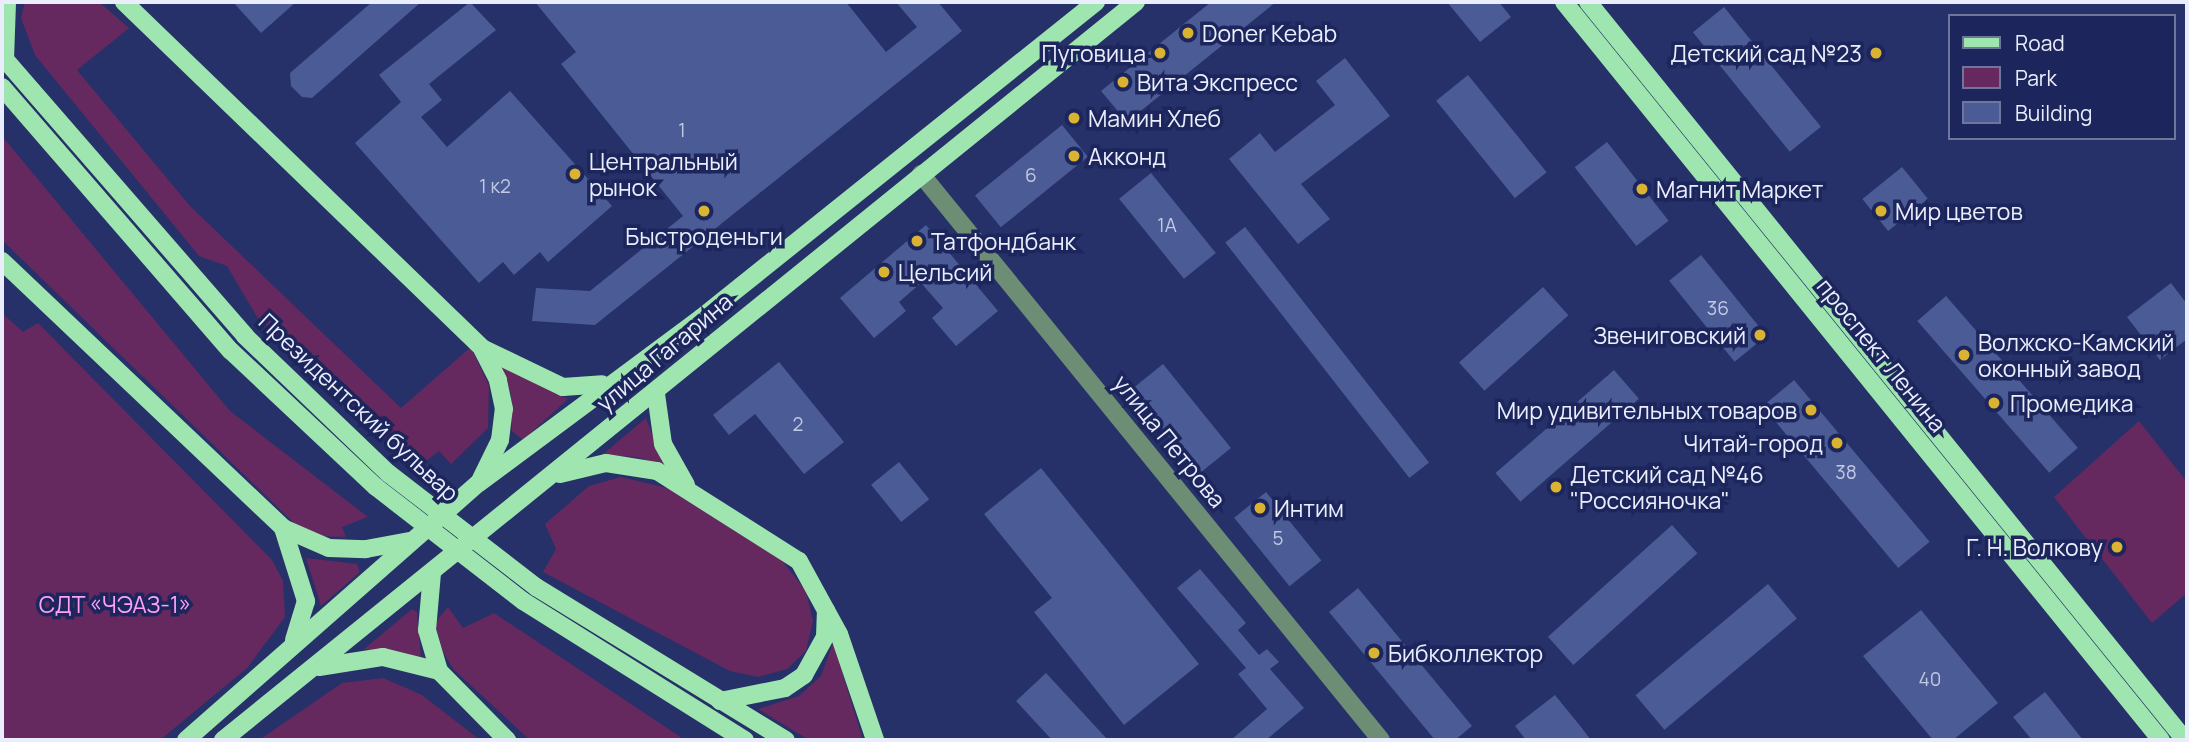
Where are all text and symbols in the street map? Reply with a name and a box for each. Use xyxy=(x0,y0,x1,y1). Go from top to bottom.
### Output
legend xyxy=(1948,14,2175,140)
place label: Doner Kebab xyxy=(1202,19,1337,47)
marker: Doner Kebab xyxy=(1180,25,1196,41)
text: Road xyxy=(2015,29,2065,57)
place label: Пуговица xyxy=(1042,39,1146,67)
place label: Детский сад №23 xyxy=(1670,39,1862,67)
marker: Пуговица xyxy=(1152,45,1168,61)
marker: Детский сад №23 xyxy=(1868,45,1884,61)
text: Park xyxy=(2015,64,2057,92)
place label: Вита Экспресс xyxy=(1137,68,1298,96)
marker: Вита Экспресс xyxy=(1115,74,1131,90)
text: Building xyxy=(2015,99,2092,127)
place label: Мамин Хлеб xyxy=(1088,104,1221,132)
marker: Мамин Хлеб xyxy=(1066,110,1082,126)
house number: 1 xyxy=(678,120,686,142)
place label: Акконд xyxy=(1088,142,1166,170)
place label: Центральный рынок xyxy=(589,147,738,201)
marker: Акконд xyxy=(1066,148,1082,164)
house number: 6 xyxy=(1025,165,1037,187)
marker: Центральный рынок xyxy=(567,166,583,182)
place label: Магнит Маркет xyxy=(1656,175,1823,203)
house number: 1 к2 xyxy=(479,176,511,198)
marker: Магнит Маркет xyxy=(1634,181,1650,197)
place label: Мир цветов xyxy=(1895,197,2023,225)
marker: Быстроденьги xyxy=(696,203,712,219)
marker: Мир цветов xyxy=(1873,203,1889,219)
house number: 1А xyxy=(1157,215,1177,237)
place label: Быстроденьги xyxy=(625,222,783,250)
place label: Татфондбанк xyxy=(931,227,1076,255)
marker: Татфондбанк xyxy=(909,233,925,249)
place label: Цельсий xyxy=(898,258,992,286)
marker: Цельсий xyxy=(876,264,892,280)
street label: проспект Ленина xyxy=(1812,273,1952,437)
street label: улица Гагарина xyxy=(590,287,738,417)
house number: 36 xyxy=(1707,298,1729,320)
street label: Президентский бульвар xyxy=(253,307,465,507)
place label: Звениговский xyxy=(1593,321,1746,349)
marker: Звениговский xyxy=(1752,327,1768,343)
place label: Волжско-Камский оконный завод xyxy=(1978,328,2174,382)
marker: Волжско-Камский оконный завод xyxy=(1956,347,1972,363)
street label: улица Петрова xyxy=(1108,369,1232,513)
place label: Промедика xyxy=(2010,389,2134,417)
marker: Промедика xyxy=(1984,393,2004,413)
place label: Мир удивительных товаров xyxy=(1497,396,1797,424)
marker: Мир удивительных товаров xyxy=(1803,402,1819,418)
house number: 2 xyxy=(793,414,803,436)
place label: Читай-город xyxy=(1683,429,1823,457)
marker: Читай-город xyxy=(1829,435,1845,451)
place label: Детский сад №46 "Россияночка" xyxy=(1570,460,1764,514)
house number: 38 xyxy=(1835,462,1857,484)
marker: Детский сад №46 "Россияночка" xyxy=(1548,479,1564,495)
place label: Интим xyxy=(1274,494,1344,522)
marker: Интим xyxy=(1252,500,1268,516)
house number: 5 xyxy=(1273,528,1283,550)
place label: Г. Н. Волкову xyxy=(1966,533,2103,561)
marker: Г. Н. Волкову xyxy=(2109,539,2125,555)
park label: СДТ «ЧЭАЗ-1» xyxy=(39,590,191,618)
place label: Бибколлектор xyxy=(1388,639,1543,667)
marker: Бибколлектор xyxy=(1366,645,1382,661)
house number: 40 xyxy=(1919,669,1941,691)

